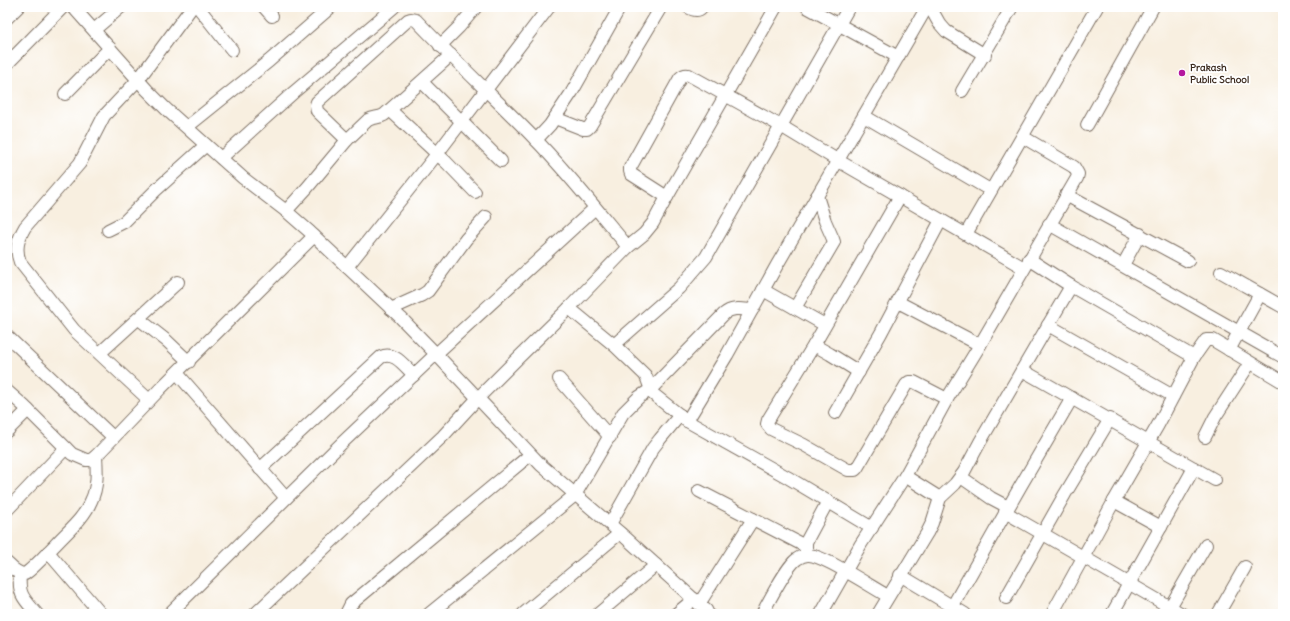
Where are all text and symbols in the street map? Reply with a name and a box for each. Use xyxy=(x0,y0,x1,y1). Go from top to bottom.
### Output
place label: Prakash Public School xyxy=(1190,61,1249,86)
marker: Prakash Public School xyxy=(1177,68,1187,78)

